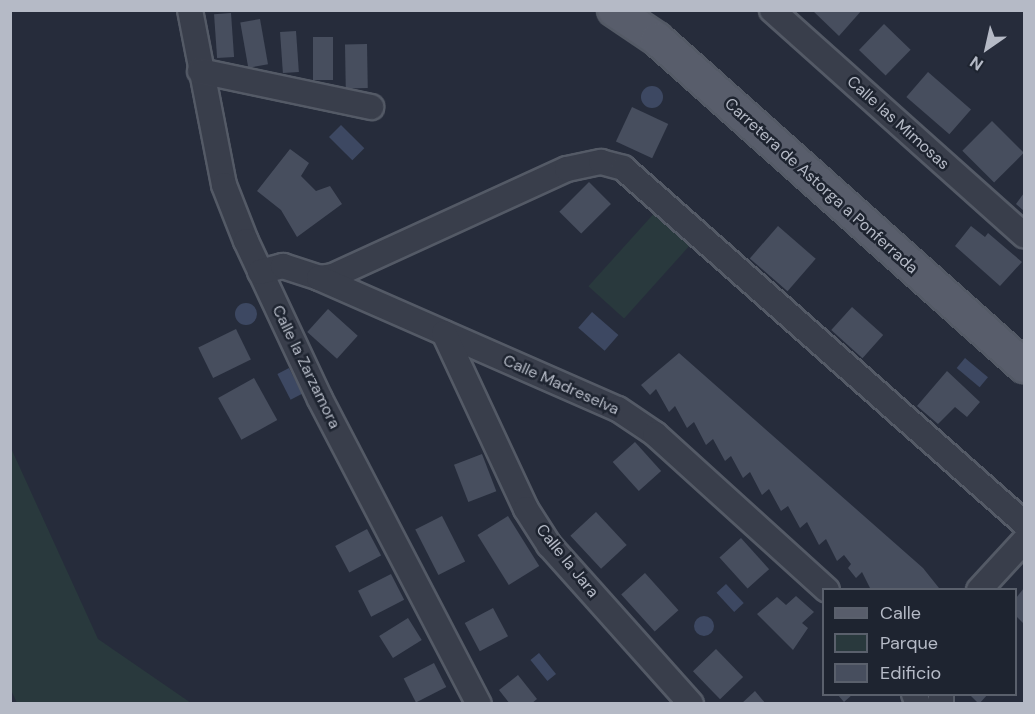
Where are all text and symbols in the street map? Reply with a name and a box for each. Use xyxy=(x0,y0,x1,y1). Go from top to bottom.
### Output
north arrow xyxy=(957,18,1017,78)
text: N xyxy=(966,51,987,75)
street label: Calle las Mimosas xyxy=(843,72,953,174)
street label: Carretera de Astorga a Ponferrada xyxy=(720,94,922,278)
street label: Calle la Zarzamora xyxy=(268,302,344,432)
street label: Calle Madreselva xyxy=(500,351,622,419)
street label: Calle la Jara xyxy=(532,521,602,601)
legend xyxy=(822,588,1017,696)
text: Calle xyxy=(880,601,921,625)
text: Parque xyxy=(880,631,938,655)
text: Edificio xyxy=(880,661,941,685)

